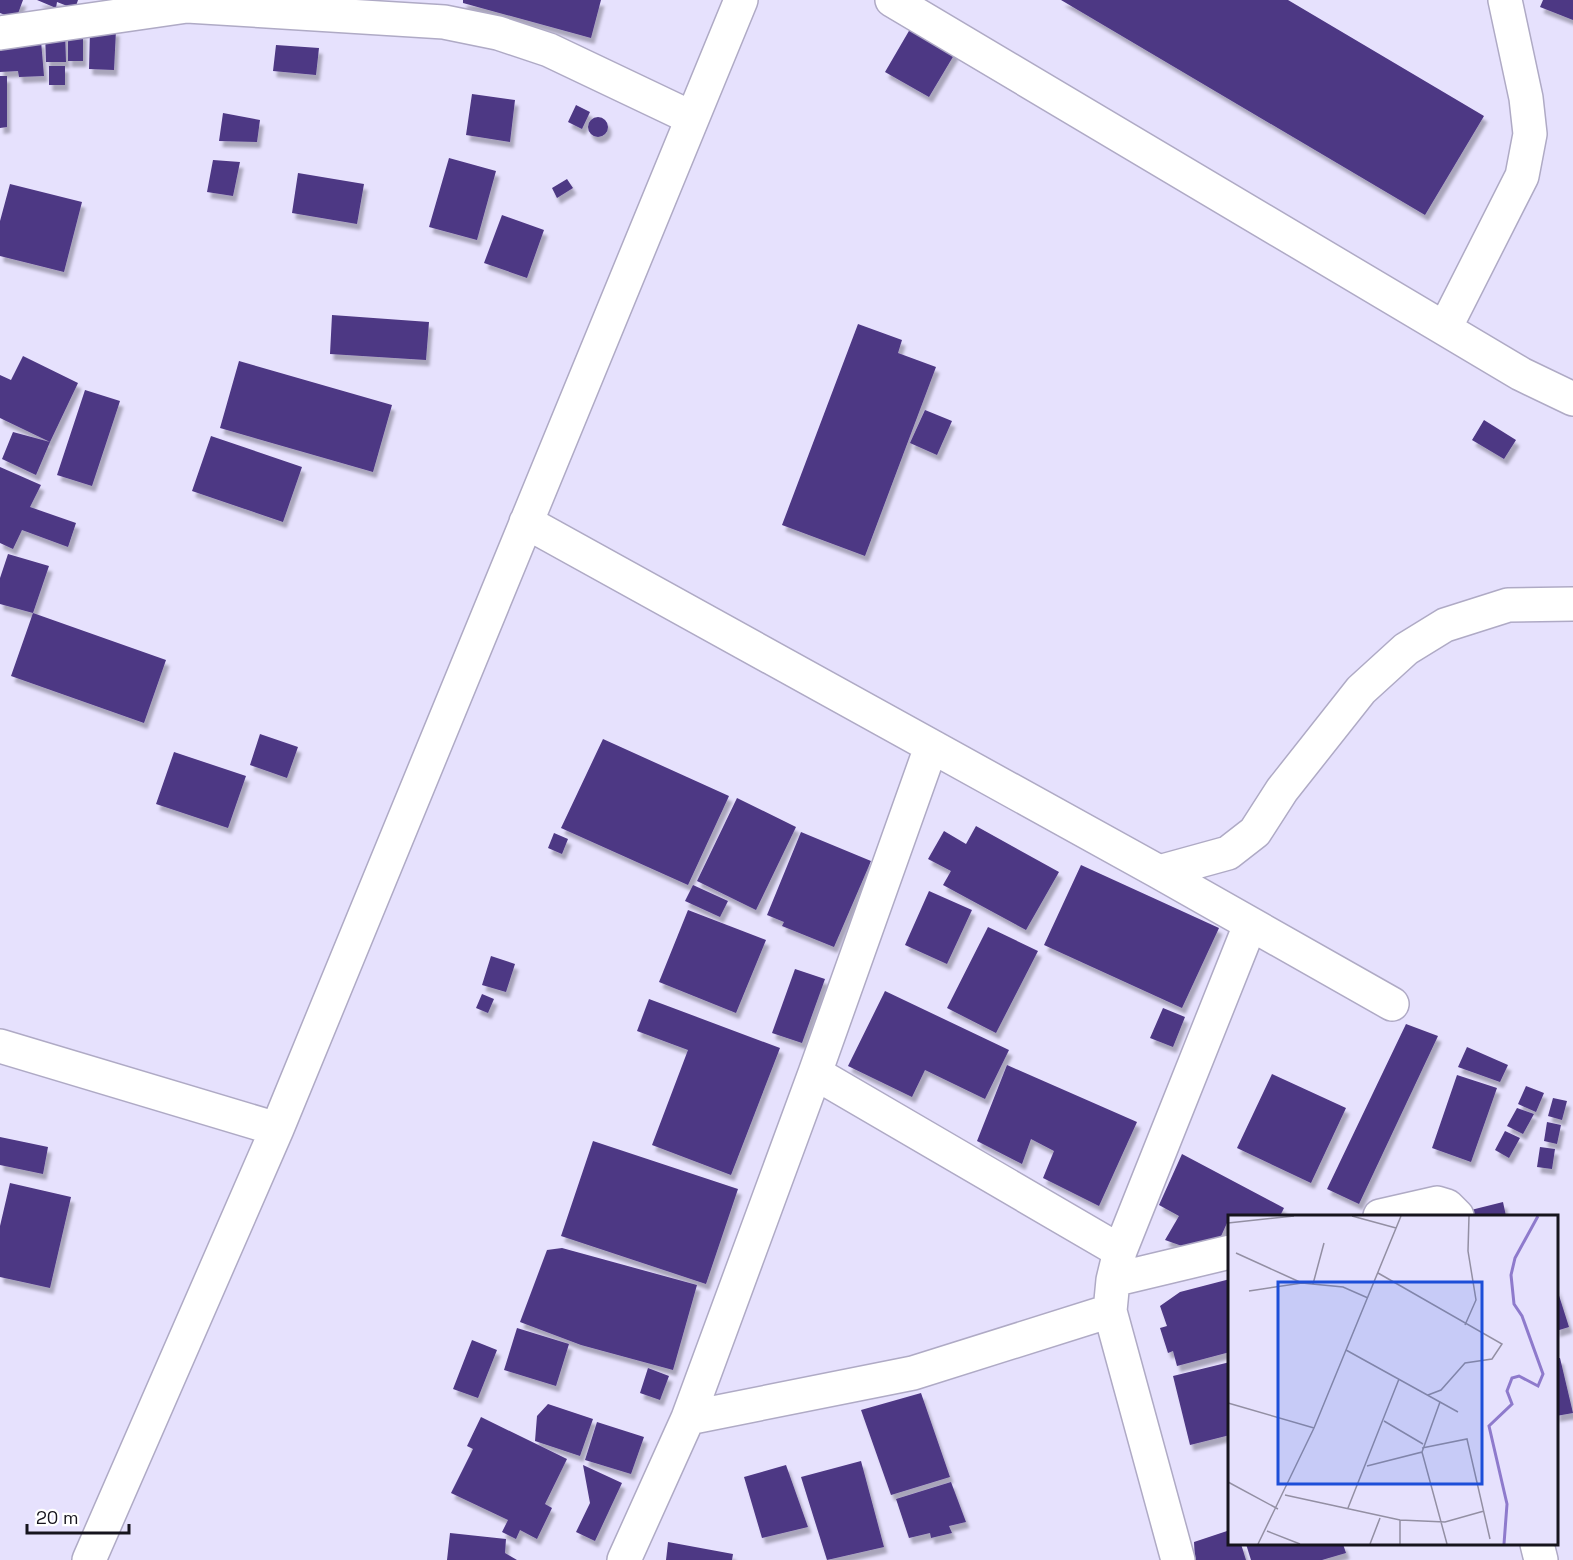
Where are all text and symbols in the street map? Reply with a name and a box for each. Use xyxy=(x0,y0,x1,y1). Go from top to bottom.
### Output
inset map xyxy=(1228,1215,1558,1545)
scale bar xyxy=(27,1497,129,1535)
text: 20 m xyxy=(36,1506,79,1529)

